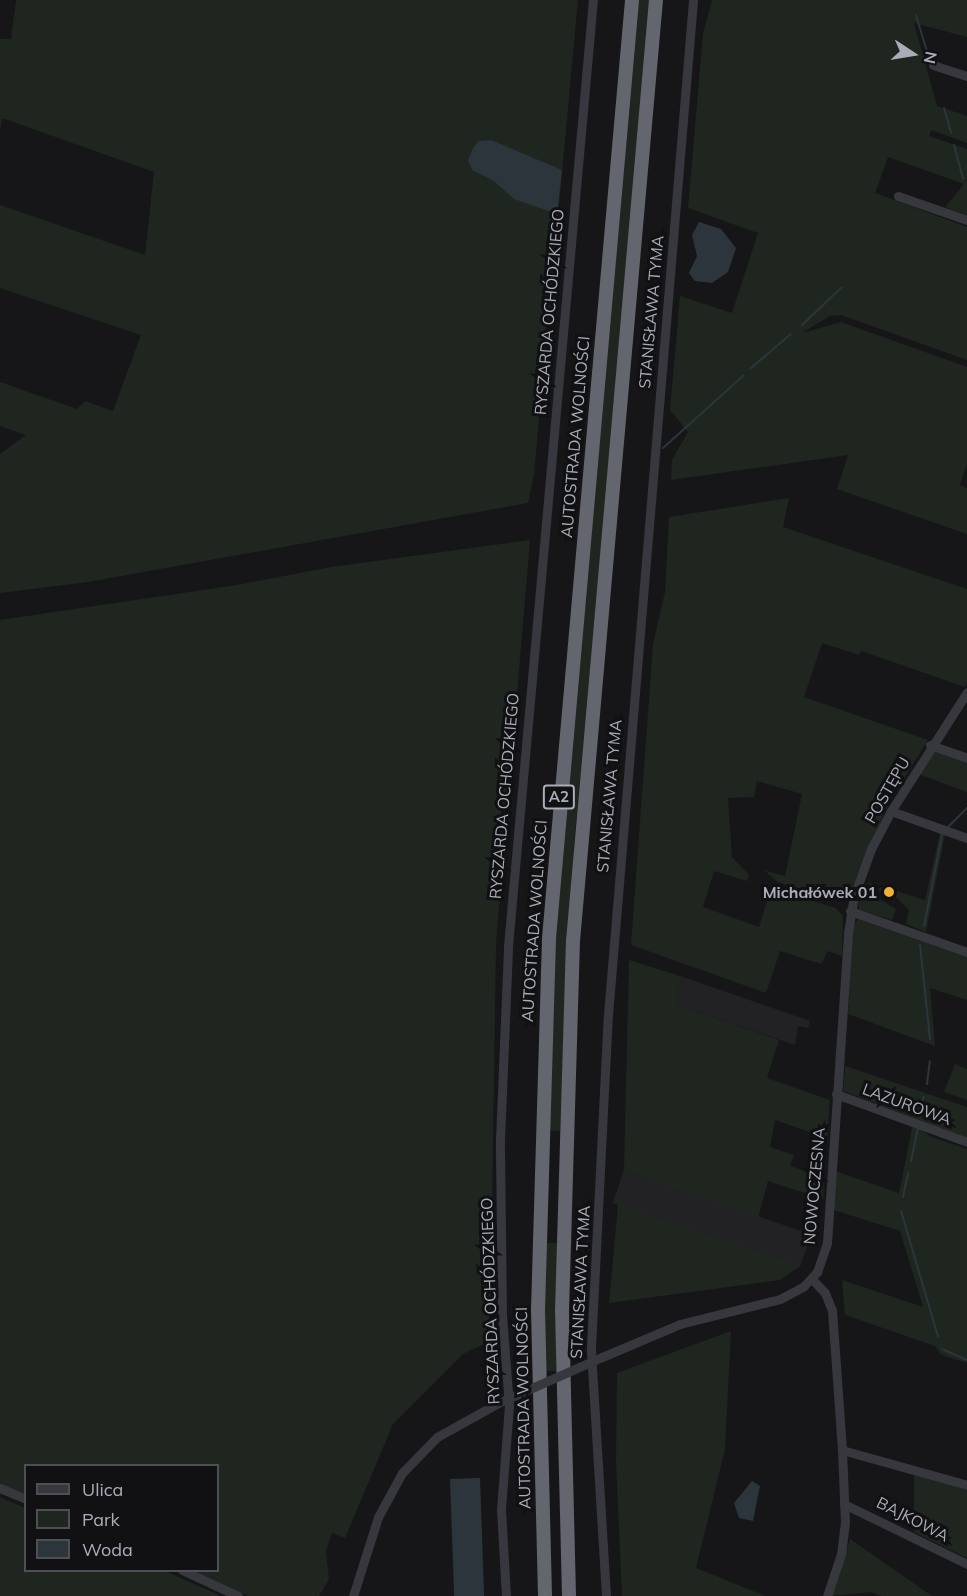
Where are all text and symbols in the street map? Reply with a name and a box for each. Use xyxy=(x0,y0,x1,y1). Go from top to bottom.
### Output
north arrow xyxy=(883,24,943,84)
text: N xyxy=(920,50,942,66)
street label: RYSZARDA OCHÓDZKIEGO xyxy=(530,208,568,416)
street label: STANISŁAWA TYMA xyxy=(635,235,667,389)
street label: AUTOSTRADA WOLNOŚCI xyxy=(557,335,593,539)
street label: RYSZARDA OCHÓDZKIEGO xyxy=(485,692,523,900)
street label: STANISŁAWA TYMA xyxy=(593,719,625,873)
street label: POSTĘPU xyxy=(860,753,914,827)
road number: A2 xyxy=(542,785,576,809)
street label: AUTOSTRADA WOLNOŚCI xyxy=(517,819,551,1023)
place label: Michałówek 01 xyxy=(763,882,877,902)
marker: Michałówek 01 xyxy=(882,885,896,899)
street label: LAZUROWA xyxy=(860,1079,954,1129)
street label: NOWOCZESNA xyxy=(799,1127,829,1245)
street label: RYSZARDA OCHÓDZKIEGO xyxy=(477,1197,503,1405)
street label: STANISŁAWA TYMA xyxy=(566,1205,594,1359)
street label: AUTOSTRADA WOLNOŚCI xyxy=(512,1307,534,1509)
legend xyxy=(24,1464,219,1572)
text: Ulica xyxy=(82,1478,123,1501)
street label: BAJKOWA xyxy=(874,1493,952,1545)
text: Park xyxy=(82,1508,120,1531)
text: Woda xyxy=(82,1538,133,1561)

